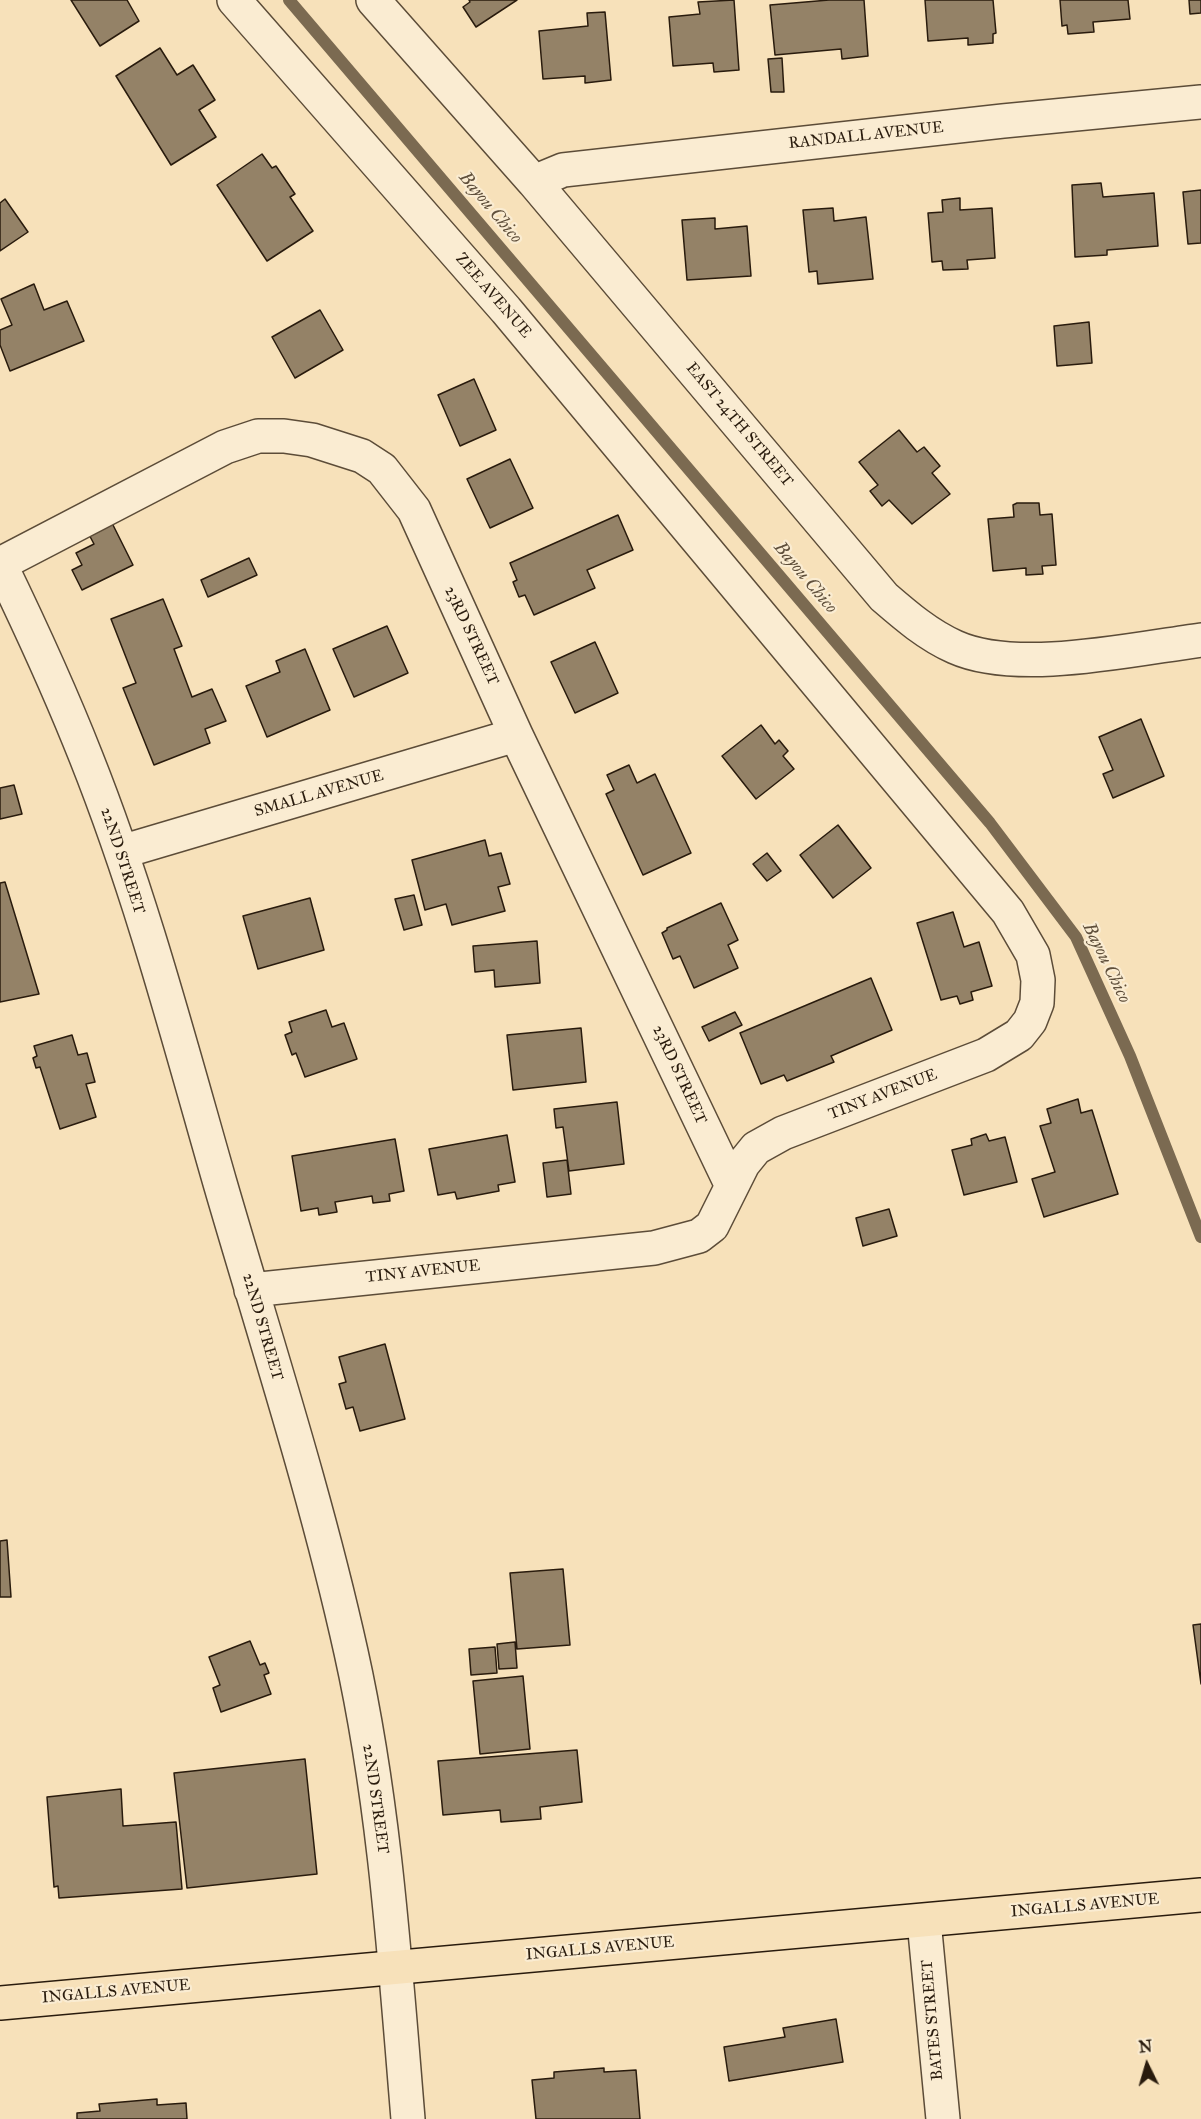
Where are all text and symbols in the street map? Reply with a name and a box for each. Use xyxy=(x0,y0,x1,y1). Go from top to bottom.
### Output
street label: RANDALL AVENUE xyxy=(788,118,944,154)
water label: Bayou Chico xyxy=(454,168,526,248)
street label: ZEE AVENUE xyxy=(451,250,535,342)
street label: EAST 24TH STREET xyxy=(681,359,797,491)
water label: Bayou Chico xyxy=(769,538,841,618)
street label: 23RD STREET xyxy=(440,583,502,689)
street label: SMALL AVENUE xyxy=(252,766,386,822)
street label: 22ND STREET xyxy=(96,805,148,917)
water label: Bayou Chico xyxy=(1077,919,1135,1007)
street label: 23RD STREET xyxy=(648,1022,710,1128)
street label: TINY AVENUE xyxy=(826,1065,940,1125)
street label: TINY AVENUE xyxy=(365,1256,481,1288)
street label: 22ND STREET xyxy=(238,1271,286,1383)
street label: 22ND STREET xyxy=(358,1743,392,1855)
street label: INGALLS AVENUE xyxy=(1010,1890,1160,1922)
street label: INGALLS AVENUE xyxy=(525,1933,675,1965)
street label: BATES STREET xyxy=(918,1959,948,2081)
street label: INGALLS AVENUE xyxy=(41,1976,191,2008)
north arrow xyxy=(1117,2035,1177,2095)
text: N xyxy=(1138,2037,1153,2057)

